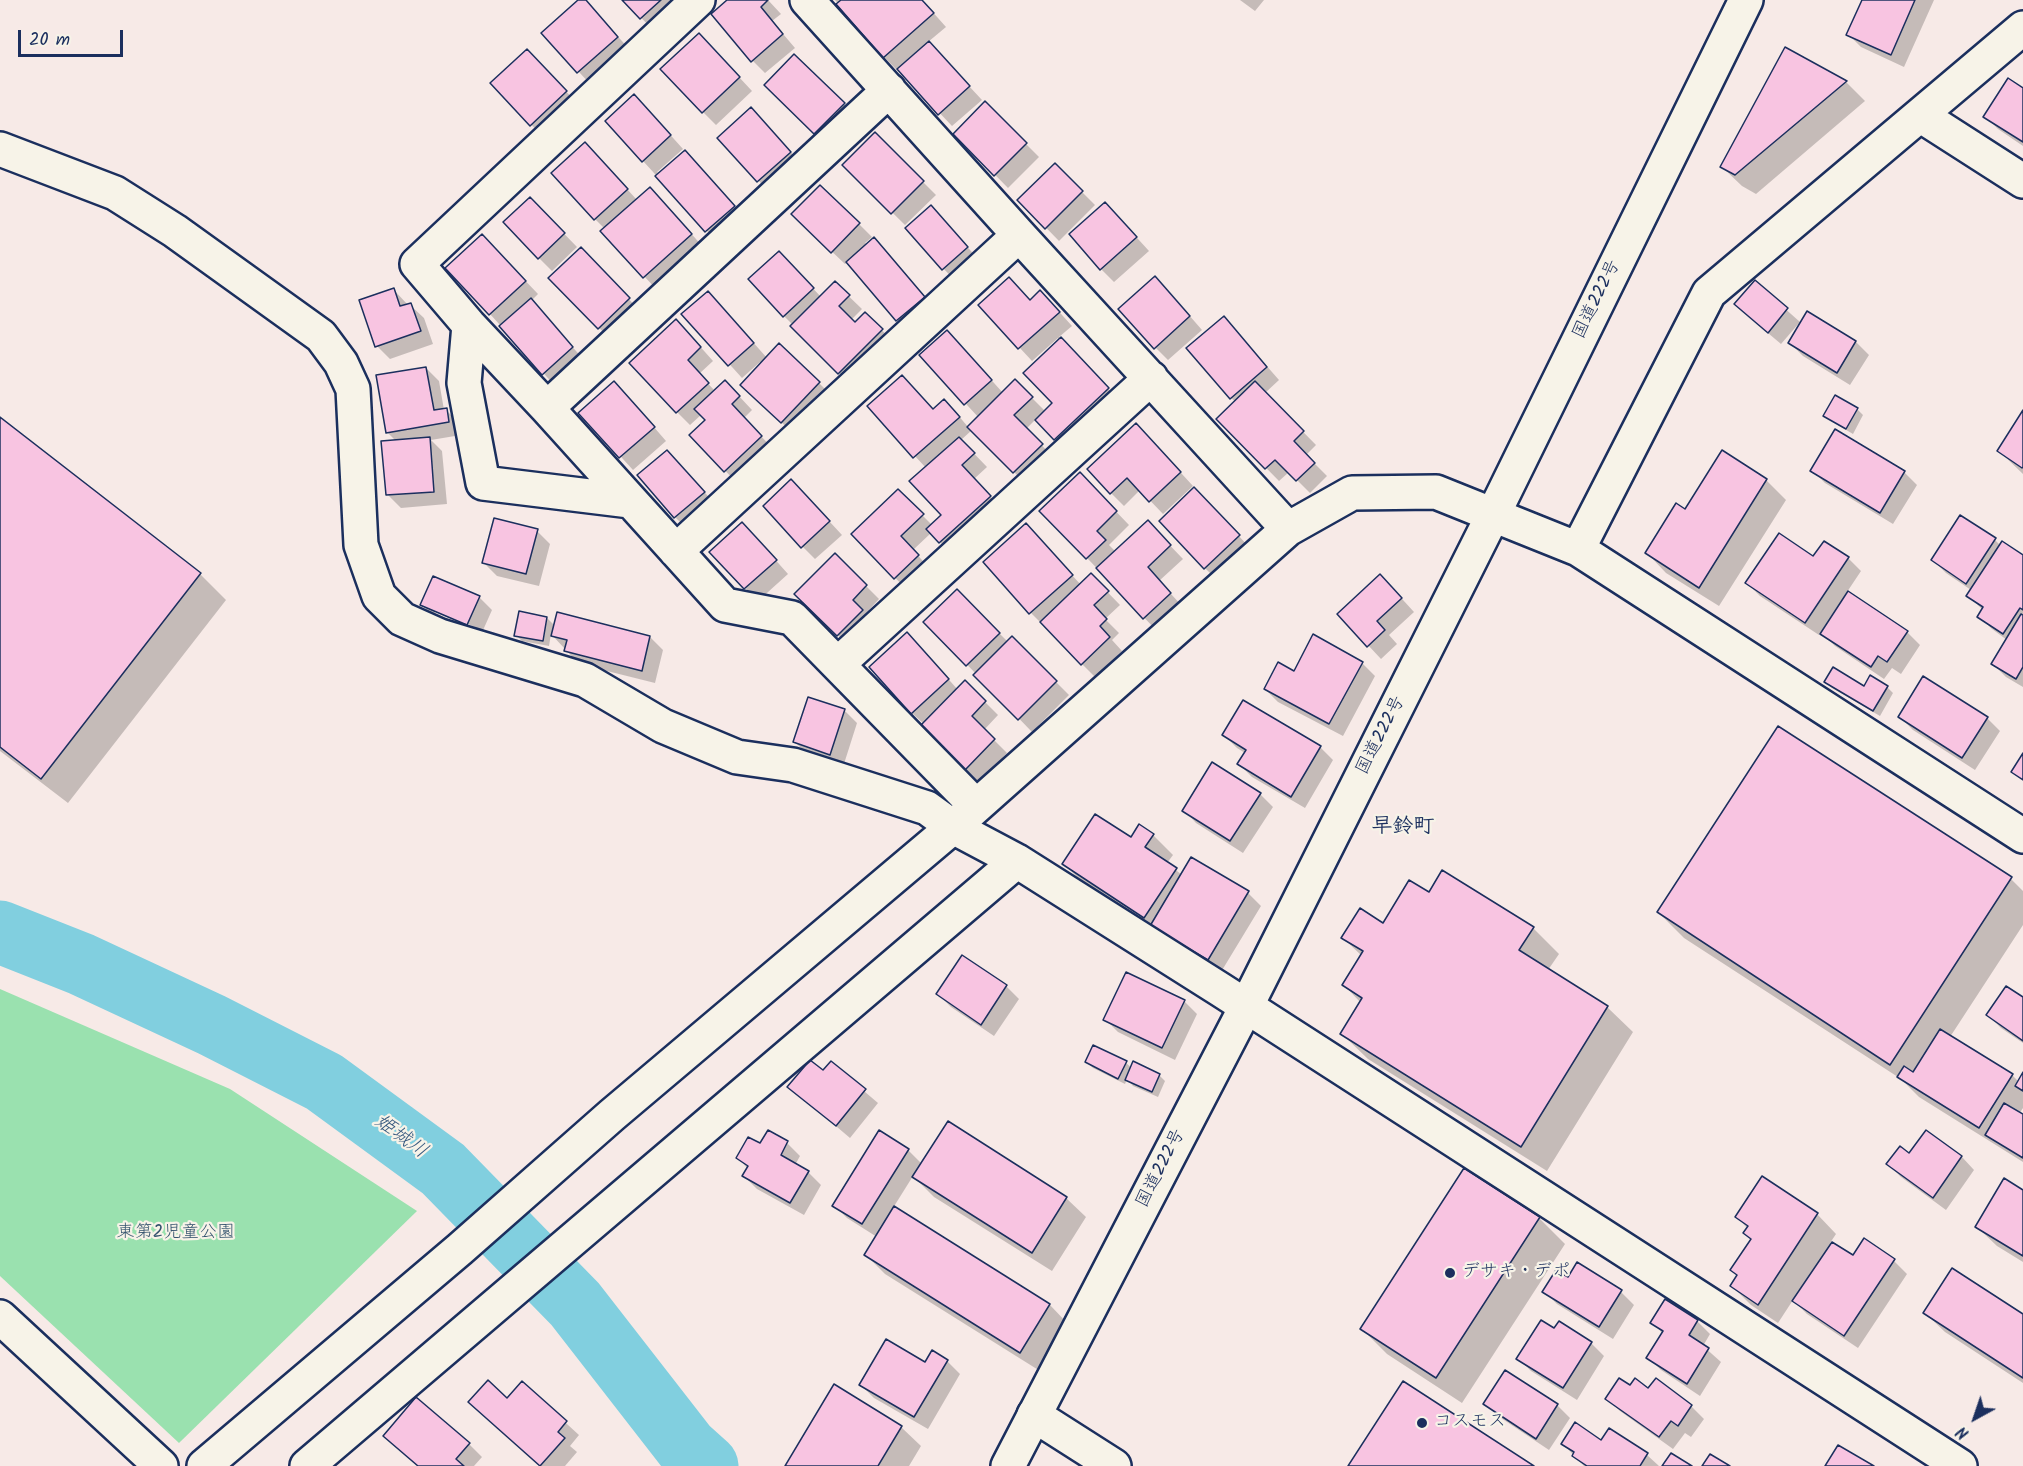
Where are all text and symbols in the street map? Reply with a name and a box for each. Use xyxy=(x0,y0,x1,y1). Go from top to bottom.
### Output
scale bar xyxy=(21,18,126,56)
text: 20 m xyxy=(29,26,70,55)
street label: 国道222号 xyxy=(1570,257,1626,343)
street label: 国道222号 xyxy=(1353,693,1411,779)
district label: 早鈴町 xyxy=(1372,815,1434,841)
water label: 姫城川 xyxy=(369,1111,431,1165)
street label: 国道222号 xyxy=(1133,1126,1191,1212)
park label: 東第2児童公園 xyxy=(117,1223,235,1245)
place label: デサキ・デポ xyxy=(1462,1262,1570,1284)
marker: デサキ・デポ xyxy=(1443,1266,1457,1280)
north arrow xyxy=(1945,1388,2005,1448)
place label: コスモス xyxy=(1434,1412,1506,1434)
marker: コスモス xyxy=(1415,1416,1429,1430)
text: N xyxy=(1951,1419,1975,1445)

